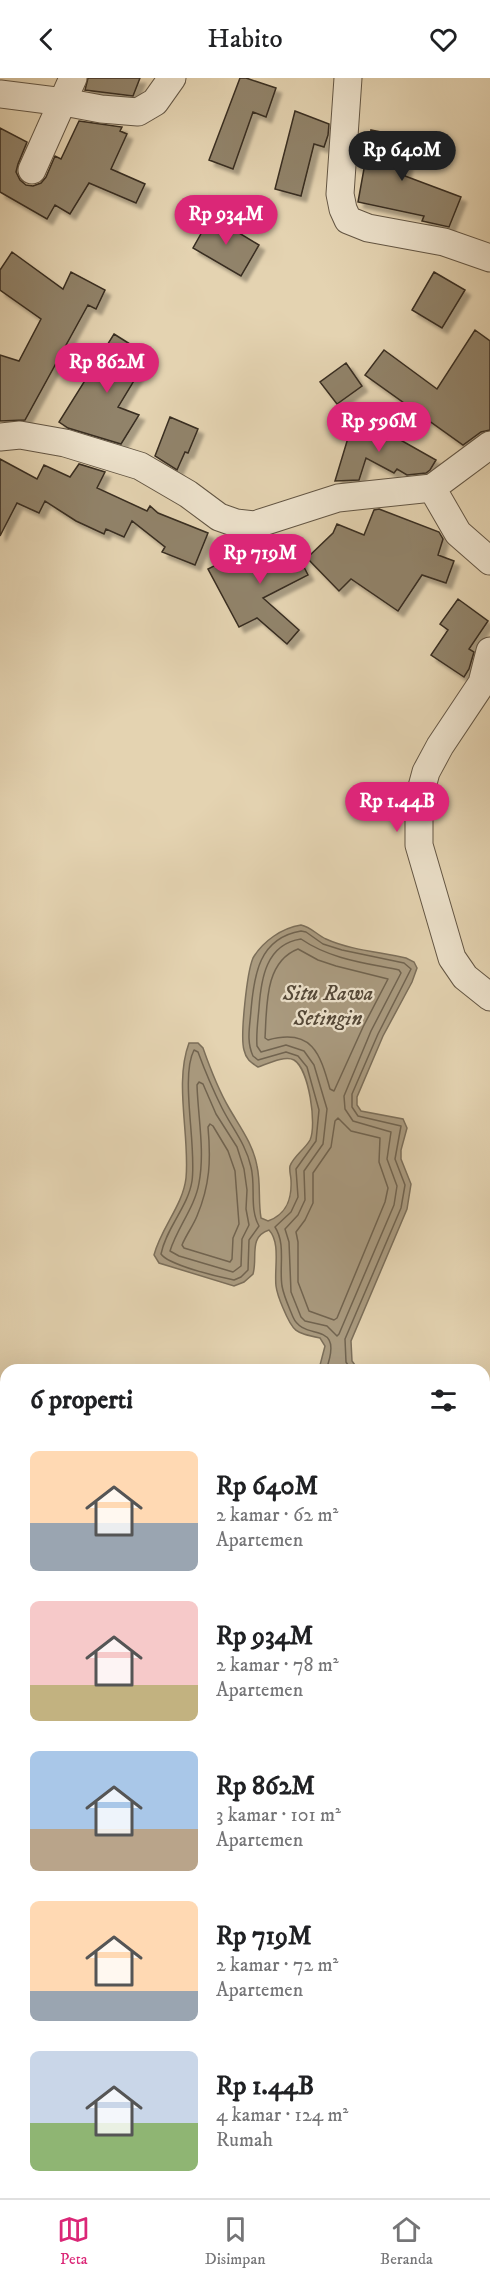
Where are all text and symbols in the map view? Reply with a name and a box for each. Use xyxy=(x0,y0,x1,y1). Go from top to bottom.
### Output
text: Habito xyxy=(207,22,283,56)
icon: back xyxy=(30,23,63,56)
icon: heart xyxy=(427,23,460,56)
pin: Rp 640M xyxy=(347,131,457,182)
text: Rp 640M xyxy=(363,138,441,163)
pin: Rp 934M xyxy=(171,195,281,246)
text: Rp 934M xyxy=(189,202,263,227)
pin: Rp 862M xyxy=(52,343,162,394)
text: Rp 862M xyxy=(69,350,145,375)
pin: Rp 596M xyxy=(324,402,434,453)
text: Rp 596M xyxy=(341,409,417,434)
pin: Rp 719M xyxy=(205,534,315,585)
text: Rp 719M xyxy=(223,541,297,566)
pin: Rp 1.44B xyxy=(335,782,459,833)
text: Rp 1.44B xyxy=(359,789,435,814)
water label: Situ Rawa Setingin xyxy=(282,980,373,1032)
text: 6 properti xyxy=(30,1384,133,1417)
icon: filters xyxy=(427,1384,460,1417)
text: Rp 640M xyxy=(216,1470,318,1503)
icon: home xyxy=(78,1475,150,1547)
text: 2 kamar · 62 m² xyxy=(216,1503,338,1528)
text: Apartemen xyxy=(216,1528,303,1553)
text: Rp 934M xyxy=(216,1620,313,1653)
icon: home xyxy=(78,1625,150,1697)
text: 2 kamar · 78 m² xyxy=(216,1653,339,1678)
text: Apartemen xyxy=(216,1678,303,1703)
text: Rp 862M xyxy=(216,1770,315,1803)
icon: home xyxy=(78,1775,150,1847)
text: 3 kamar · 101 m² xyxy=(216,1803,341,1828)
text: Apartemen xyxy=(216,1828,303,1853)
text: Rp 719M xyxy=(216,1920,312,1953)
icon: home xyxy=(78,1925,150,1997)
text: 2 kamar · 72 m² xyxy=(216,1953,338,1978)
text: Apartemen xyxy=(216,1978,303,2003)
text: Rp 1.44B xyxy=(216,2070,314,2103)
icon: home xyxy=(78,2075,150,2147)
text: 4 kamar · 124 m² xyxy=(216,2103,348,2128)
text: Rumah xyxy=(216,2128,273,2153)
tab: Peta xyxy=(57,2213,90,2269)
tab: Disimpan xyxy=(205,2213,266,2269)
tab: Beranda xyxy=(380,2213,433,2269)

